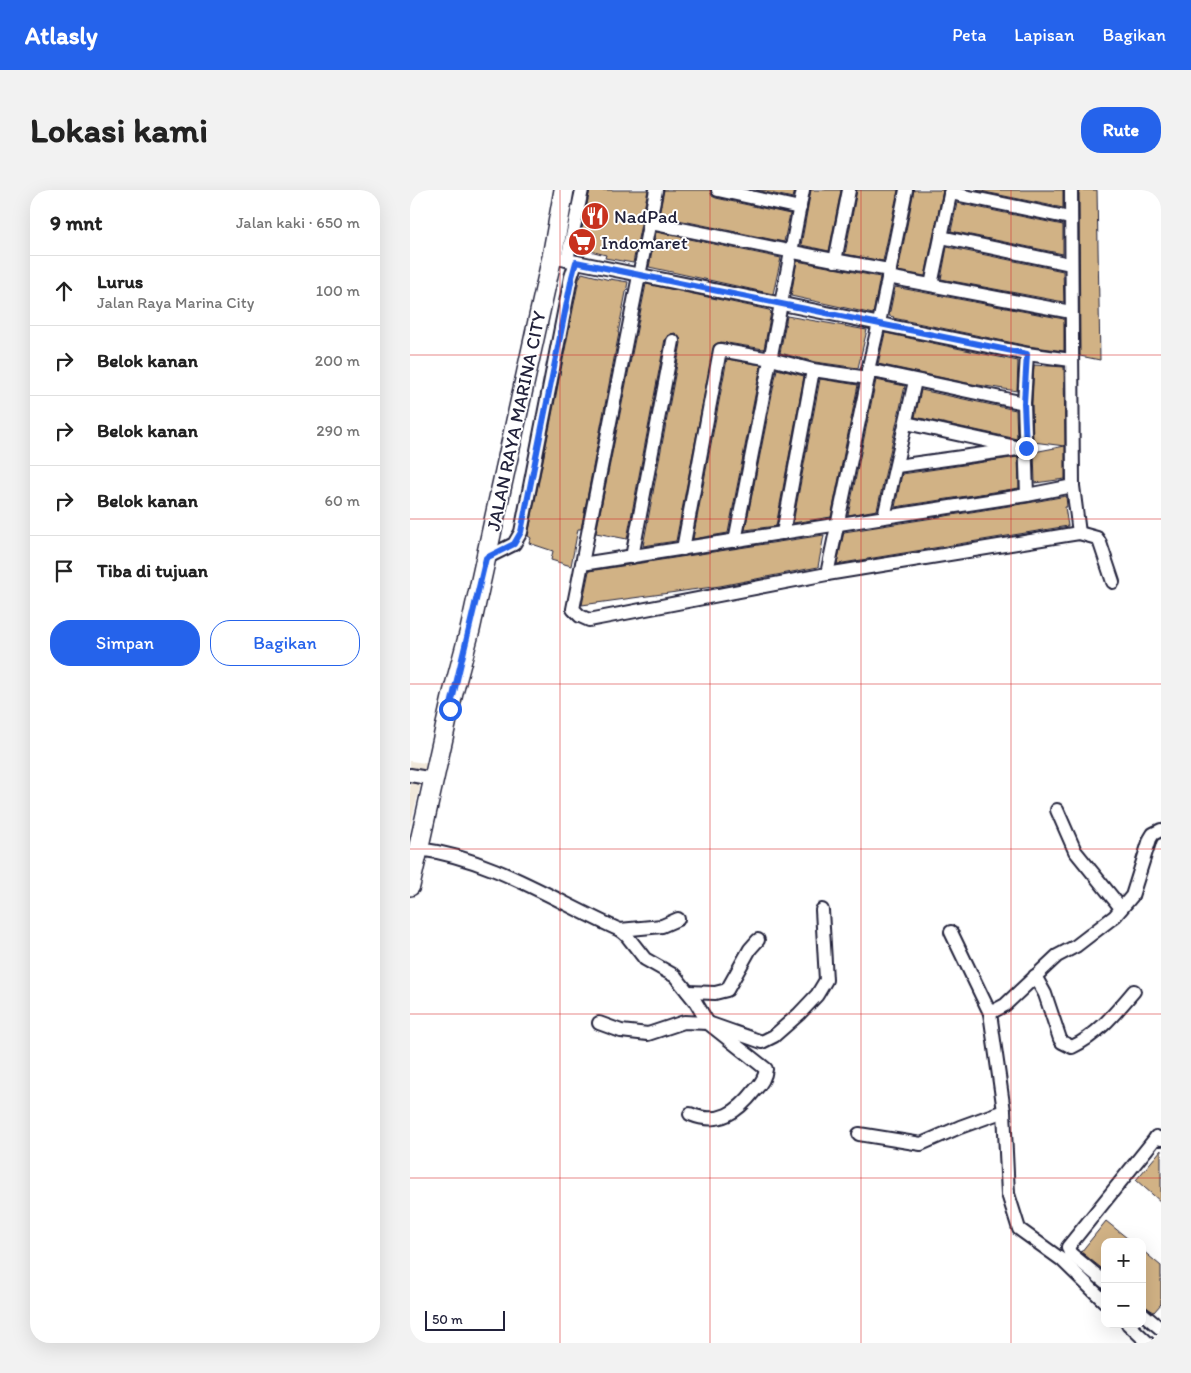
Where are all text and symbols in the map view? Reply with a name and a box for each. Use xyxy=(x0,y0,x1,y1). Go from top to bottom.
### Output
text: Atlasly xyxy=(25,21,98,50)
text: Peta xyxy=(952,24,986,46)
text: Lapisan xyxy=(1014,24,1074,46)
text: Bagikan xyxy=(1102,24,1166,46)
button: Rute xyxy=(1081,107,1161,153)
text: Lokasi kami xyxy=(30,109,208,151)
restaurant icon: NadPad xyxy=(580,201,610,231)
place label: NadPad xyxy=(614,205,678,228)
text: 9 mnt xyxy=(50,210,102,235)
text: Jalan kaki · 650 m xyxy=(236,213,360,232)
supermarket icon: Indomaret xyxy=(567,227,597,257)
place label: Indomaret xyxy=(601,231,688,254)
text: Lurus xyxy=(97,270,143,293)
icon: ahead xyxy=(50,277,78,305)
text: 100 m xyxy=(316,281,360,300)
text: Jalan Raya Marina City xyxy=(97,293,254,312)
street label: JALAN RAYA MARINA CITY xyxy=(481,309,551,533)
icon: right xyxy=(50,347,78,375)
text: Belok kanan xyxy=(97,349,198,372)
text: 200 m xyxy=(315,351,360,370)
icon: right xyxy=(50,417,78,445)
text: Belok kanan xyxy=(97,419,198,442)
text: 290 m xyxy=(316,421,360,440)
route end xyxy=(1015,437,1038,460)
icon: right xyxy=(50,487,78,515)
text: Belok kanan xyxy=(97,489,198,512)
text: 60 m xyxy=(325,491,360,510)
icon: arrive xyxy=(50,557,78,585)
text: Tiba di tujuan xyxy=(97,559,208,582)
button: Simpan xyxy=(50,620,200,666)
button: Bagikan xyxy=(210,620,360,666)
route start xyxy=(439,698,462,721)
map controls xyxy=(1101,1238,1146,1328)
button: + xyxy=(1101,1238,1146,1283)
button: − xyxy=(1101,1283,1146,1328)
scale bar xyxy=(425,1308,505,1331)
text: 50 m xyxy=(432,1311,463,1328)

